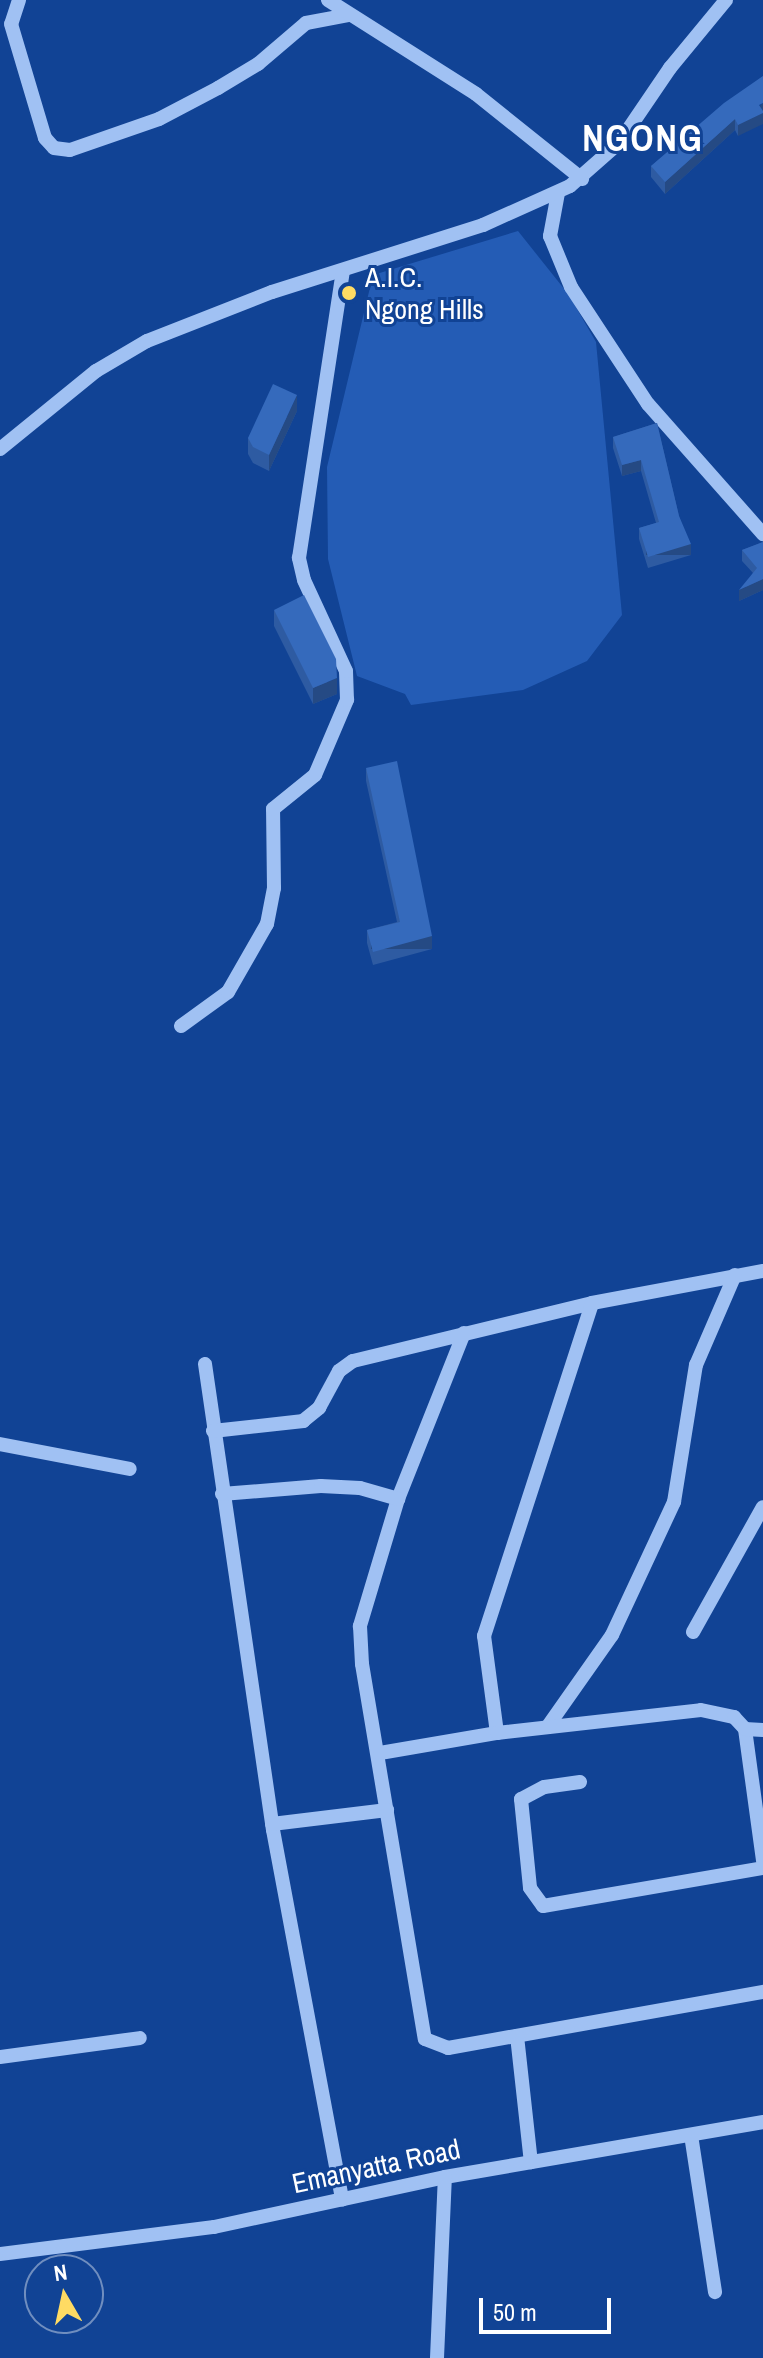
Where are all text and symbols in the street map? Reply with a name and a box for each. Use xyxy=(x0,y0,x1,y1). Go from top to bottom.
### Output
district label: NGONG xyxy=(582,117,704,161)
place label: A.I.C. Ngong Hills xyxy=(365,260,484,326)
marker: A.I.C. Ngong Hills xyxy=(340,284,358,302)
street label: Emanyatta Road xyxy=(289,2132,463,2200)
north arrow xyxy=(24,2254,104,2334)
text: N xyxy=(52,2256,69,2288)
scale bar xyxy=(483,2282,615,2332)
text: 50 m xyxy=(493,2296,537,2328)

